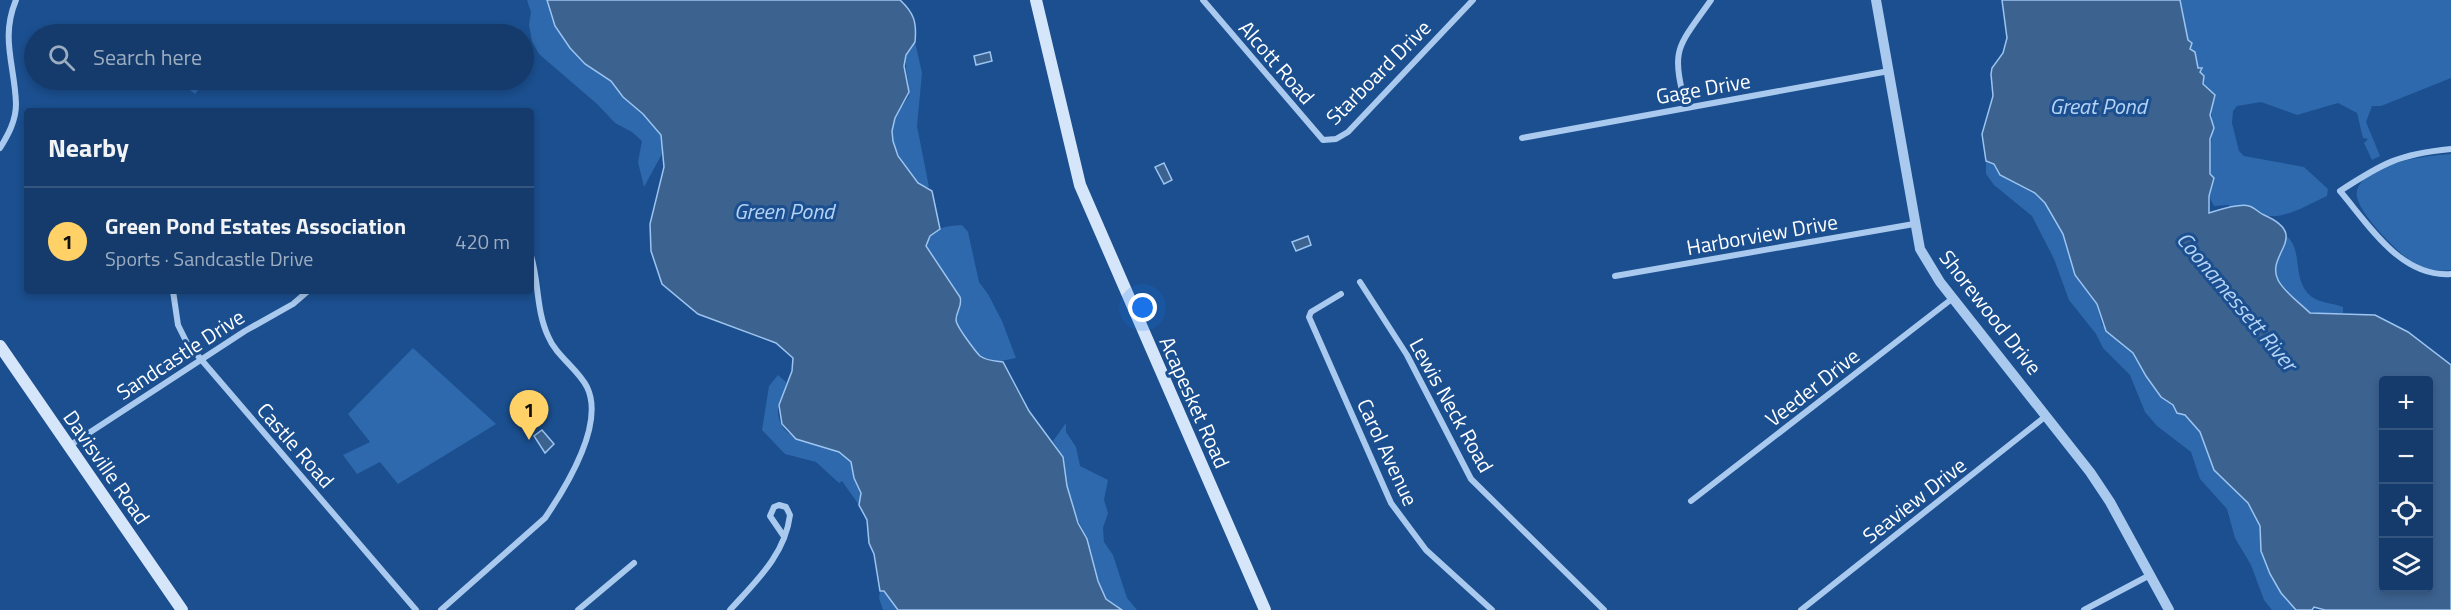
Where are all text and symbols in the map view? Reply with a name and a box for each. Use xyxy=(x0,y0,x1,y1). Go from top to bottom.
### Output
street label: Starboard Drive xyxy=(1318,12,1438,132)
street label: Alcott Road xyxy=(1231,13,1323,111)
search box xyxy=(24,24,534,90)
text: Search here xyxy=(93,40,202,74)
icon: search xyxy=(45,41,78,74)
street label: Gage Drive xyxy=(1653,64,1753,112)
water label: Great Pond xyxy=(2049,89,2150,123)
text: Nearby xyxy=(48,128,129,167)
water label: Green Pond xyxy=(734,194,837,228)
street label: Harborview Drive xyxy=(1684,205,1840,263)
text: Green Pond Estates Association xyxy=(105,209,406,243)
water label: Coonamessett River xyxy=(2168,224,2308,381)
text: 1 xyxy=(62,226,73,257)
text: 420 m xyxy=(455,226,510,257)
text: Sports · Sandcastle Drive xyxy=(105,243,313,274)
street label: Shorewood Drive xyxy=(1932,243,2050,381)
your location xyxy=(1128,293,1157,322)
street label: Sandcastle Drive xyxy=(110,301,250,407)
street label: Acapesket Road xyxy=(1152,331,1238,473)
street label: Lewis Neck Road xyxy=(1402,332,1502,478)
street label: Veeder Drive xyxy=(1758,340,1866,434)
map controls xyxy=(2379,376,2433,592)
button: + xyxy=(2379,376,2433,430)
pin: 1 xyxy=(510,390,548,440)
street label: Carol Avenue xyxy=(1349,393,1427,511)
street label: Castle Road xyxy=(250,395,342,495)
street label: Davisville Road xyxy=(56,403,158,531)
button: − xyxy=(2379,430,2433,484)
street label: Seaview Drive xyxy=(1855,449,1973,551)
button: locate xyxy=(2379,484,2433,538)
button: layers xyxy=(2379,538,2433,592)

